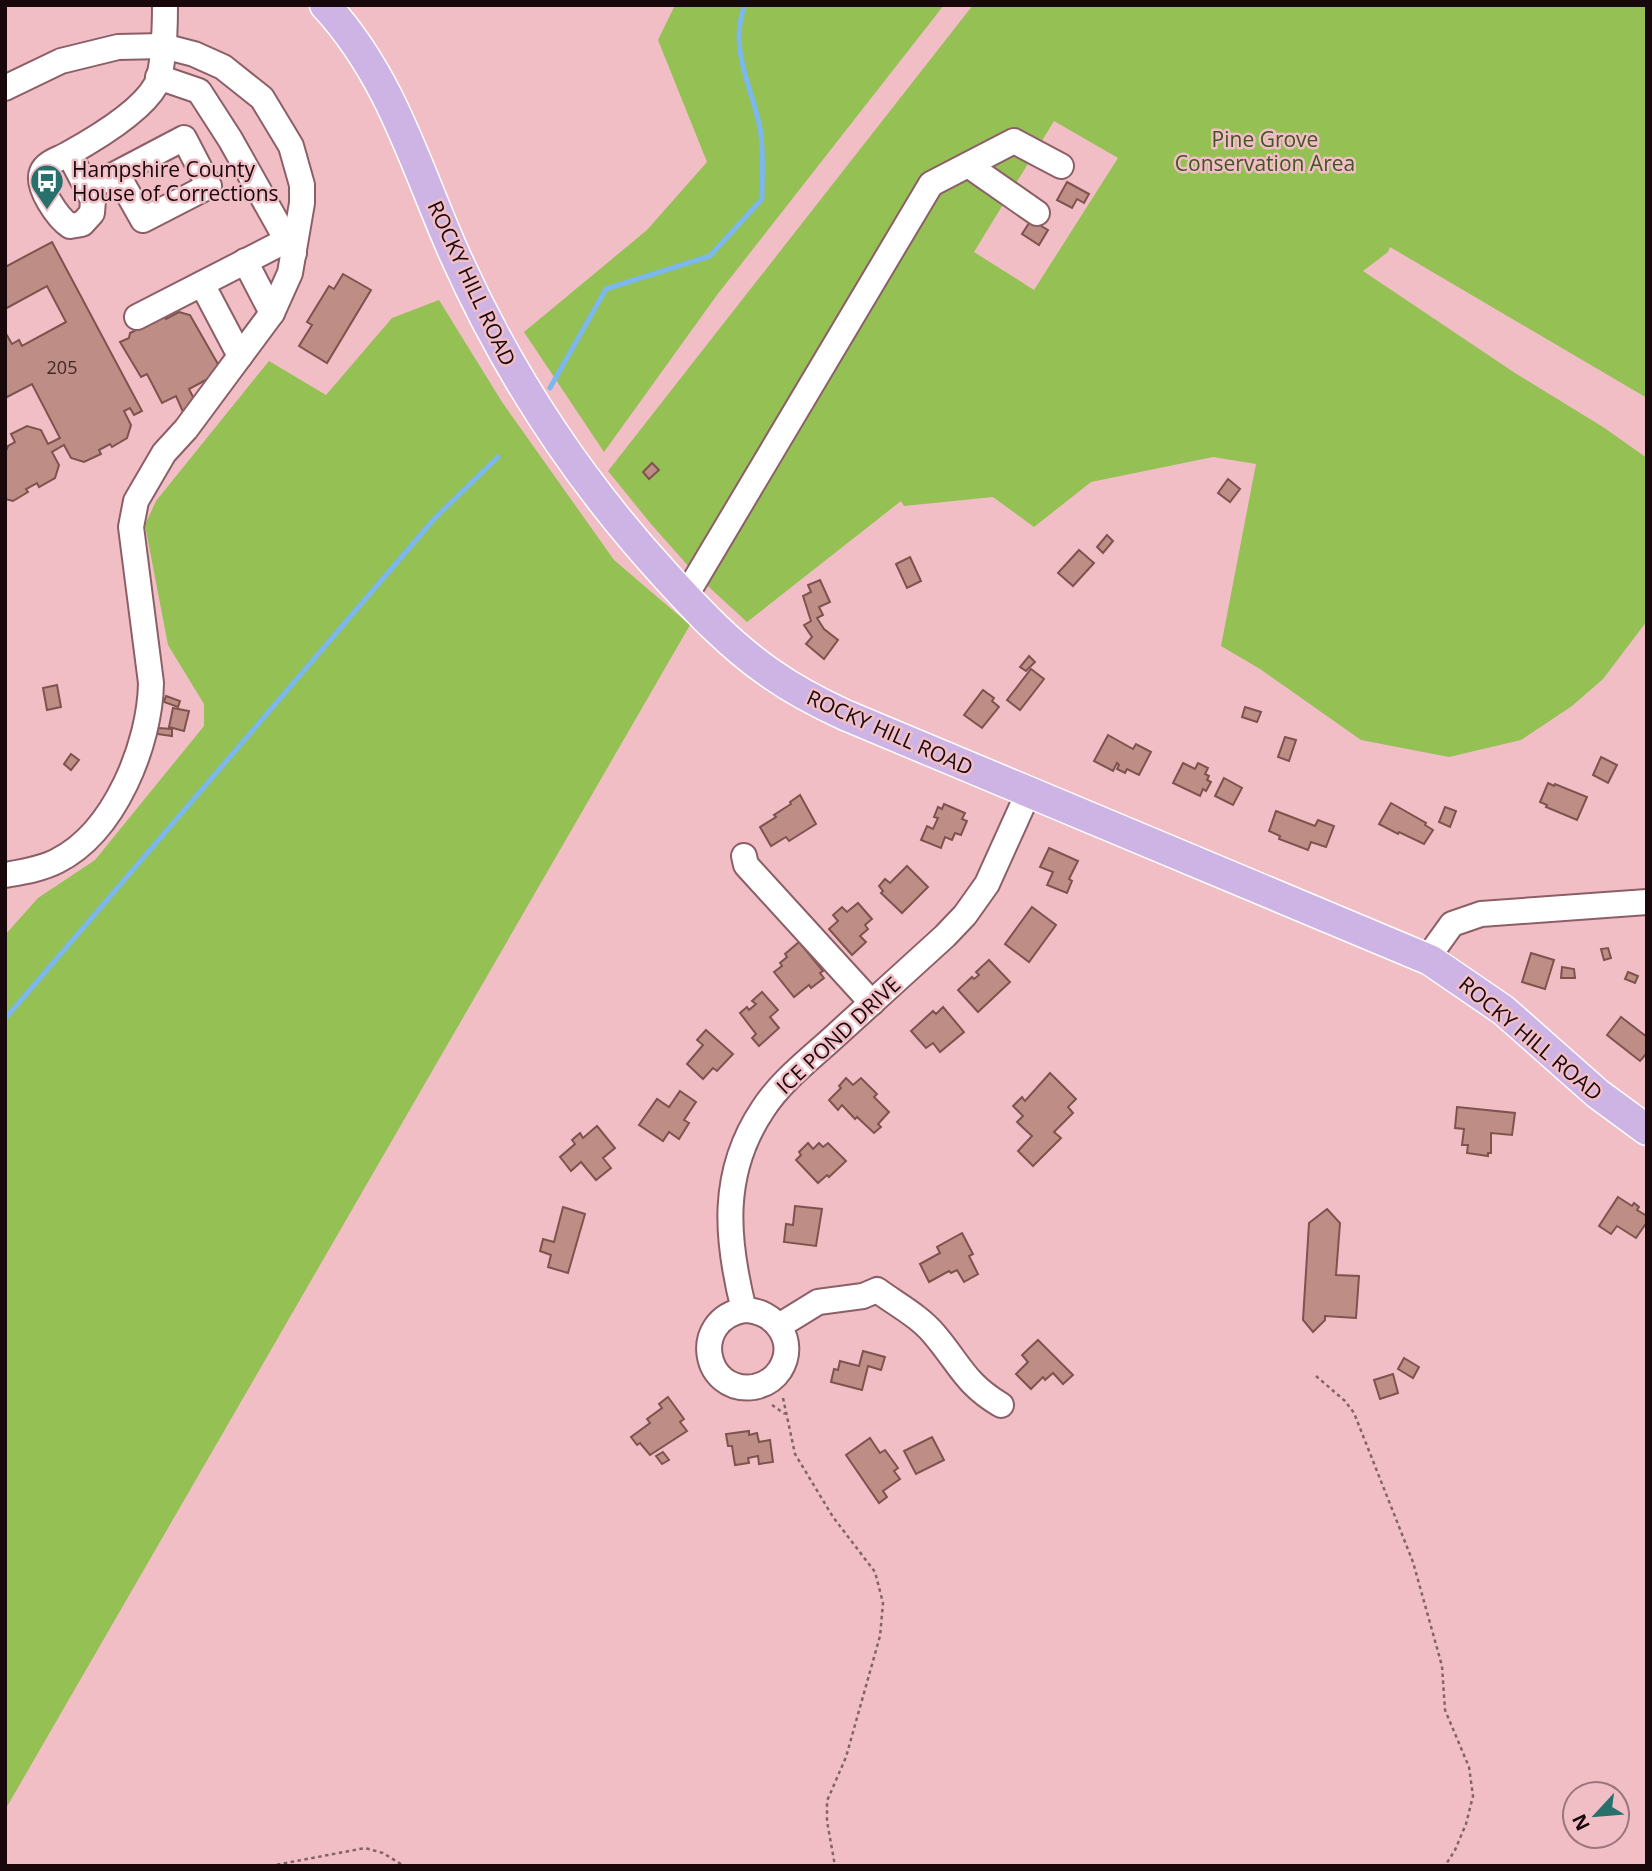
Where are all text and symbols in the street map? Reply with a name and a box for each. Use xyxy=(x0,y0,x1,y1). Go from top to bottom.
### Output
park label: Pine Grove Conservation Area xyxy=(1175,125,1355,177)
place label: Hampshire County House of Corrections xyxy=(72,155,279,207)
bus stop icon: Hampshire County House of Corrections xyxy=(28,162,66,211)
street label: ROCKY HILL ROAD xyxy=(421,196,523,370)
house number: 205 xyxy=(47,355,77,379)
street label: ROCKY HILL ROAD xyxy=(802,683,978,781)
street label: ICE POND DRIVE xyxy=(770,970,906,1100)
street label: ROCKY HILL ROAD xyxy=(1453,970,1609,1106)
north arrow xyxy=(1561,1780,1631,1850)
text: N xyxy=(1566,1810,1596,1835)

